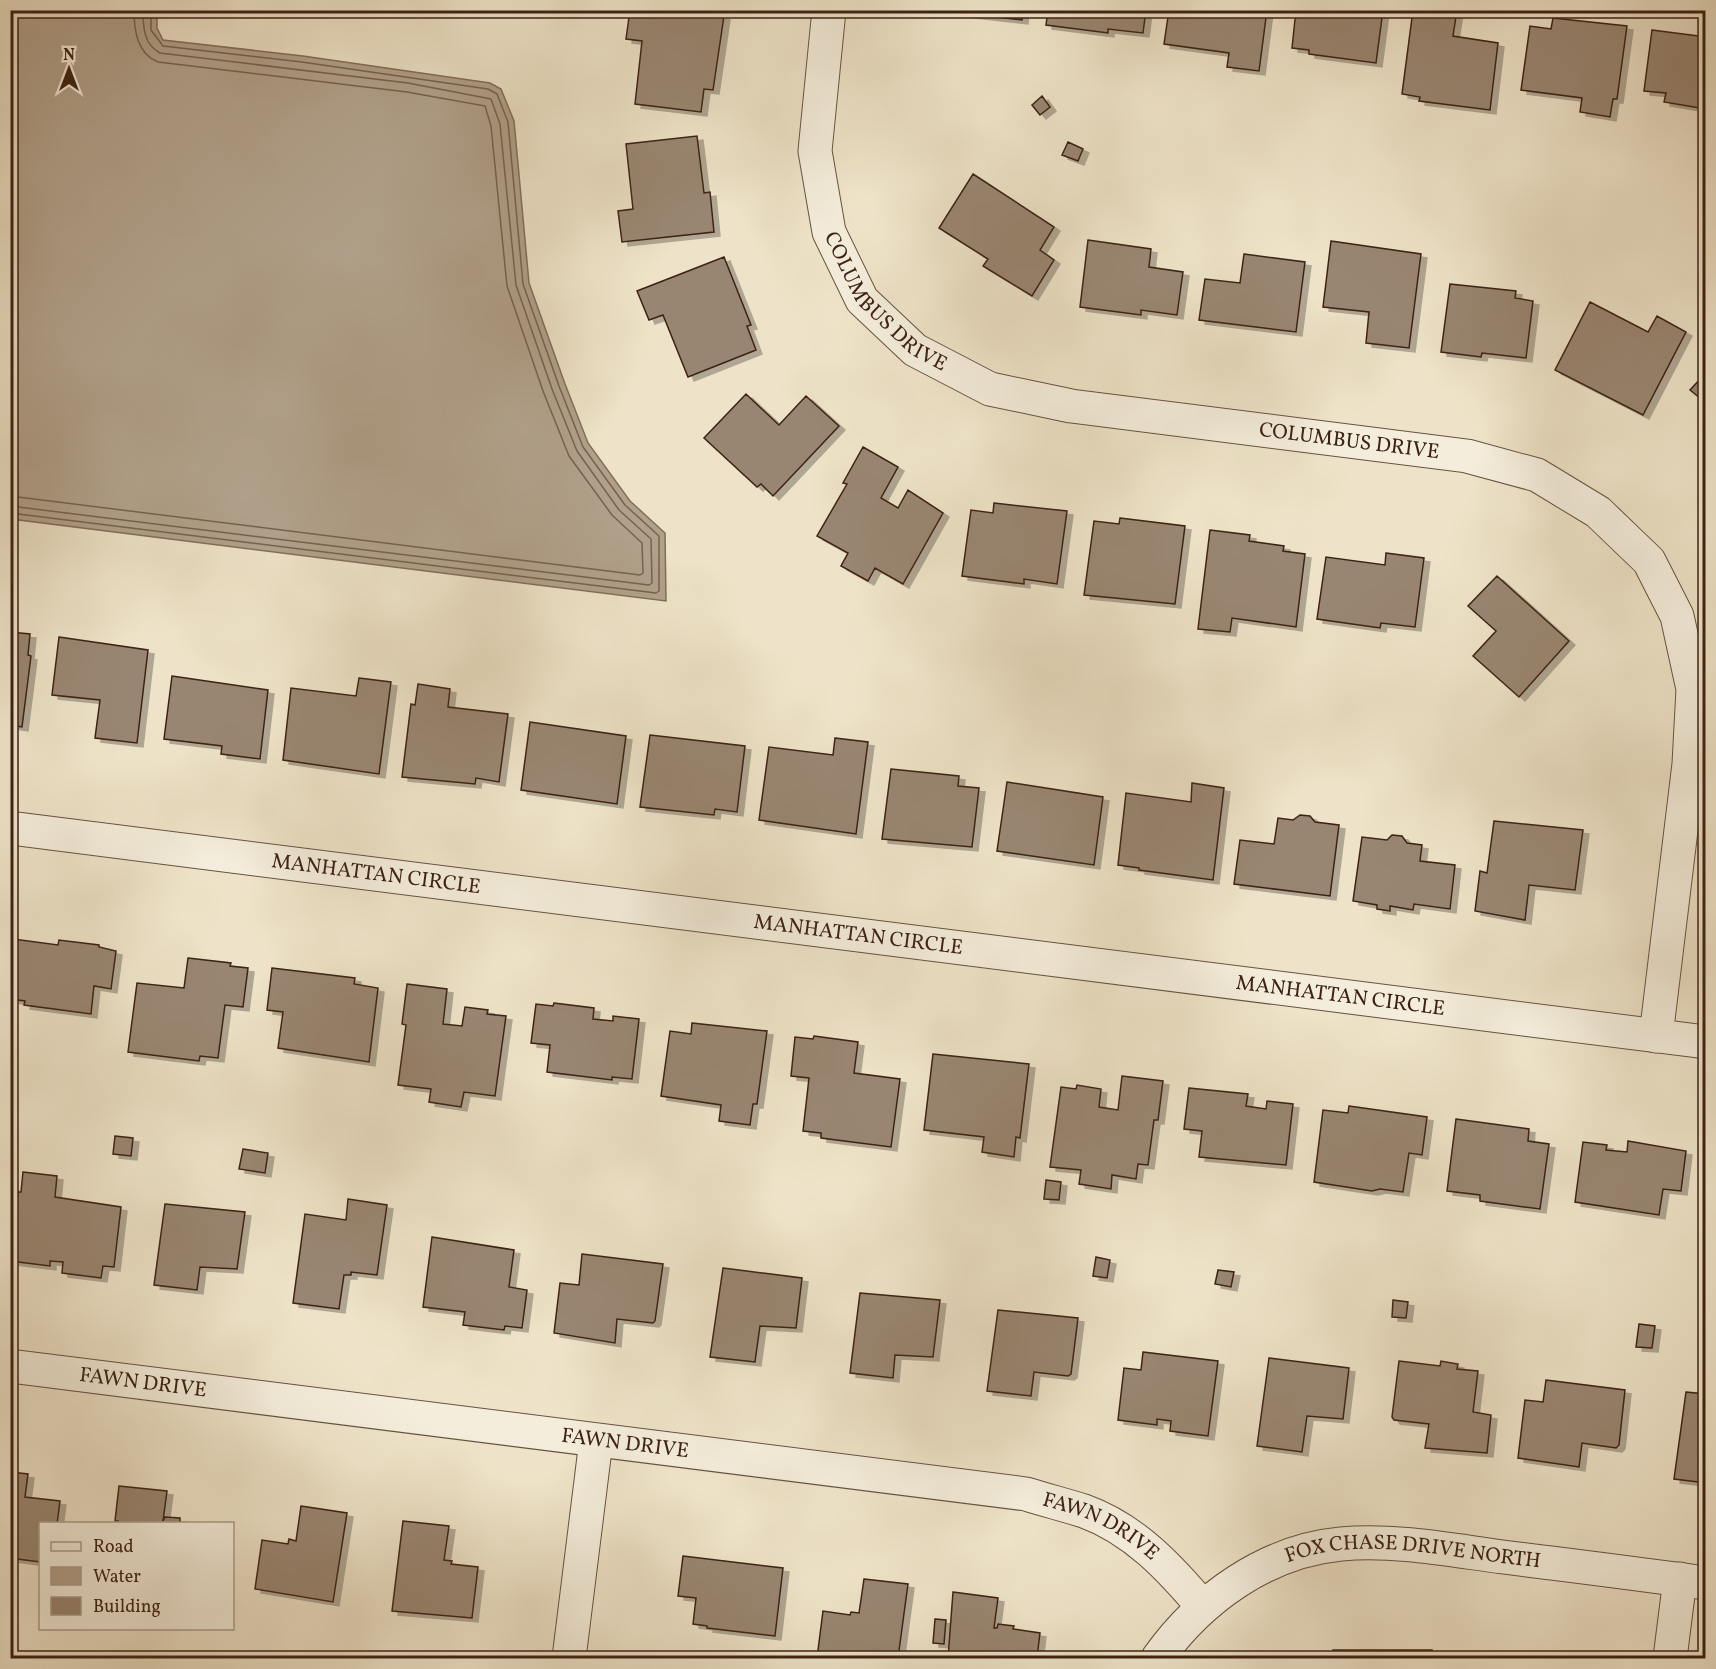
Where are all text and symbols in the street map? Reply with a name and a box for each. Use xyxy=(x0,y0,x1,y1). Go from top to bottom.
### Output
north arrow xyxy=(39,39,99,99)
text: N xyxy=(63,45,75,67)
street label: COLUMBUS DRIVE xyxy=(817,227,952,379)
street label: COLUMBUS DRIVE xyxy=(1257,415,1441,467)
street label: MANHATTAN CIRCLE xyxy=(270,847,482,902)
street label: MANHATTAN CIRCLE xyxy=(752,907,964,963)
street label: MANHATTAN CIRCLE xyxy=(1234,968,1447,1023)
street label: FAWN DRIVE xyxy=(78,1360,208,1405)
street label: FAWN DRIVE xyxy=(560,1421,690,1466)
street label: FAWN DRIVE xyxy=(1039,1485,1165,1567)
legend xyxy=(39,1522,234,1630)
street label: FOX CHASE DRIVE NORTH xyxy=(1281,1528,1542,1576)
text: Road xyxy=(93,1535,134,1560)
text: Water xyxy=(93,1565,141,1590)
text: Building xyxy=(93,1595,161,1620)

